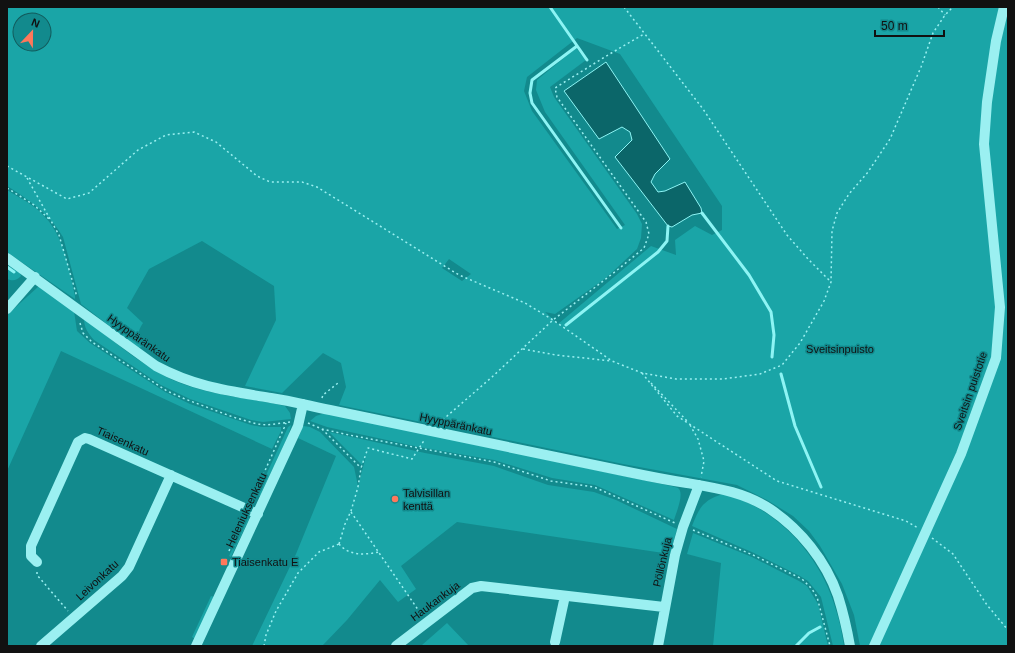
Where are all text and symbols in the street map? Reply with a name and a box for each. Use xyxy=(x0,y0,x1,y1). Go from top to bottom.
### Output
north arrow xyxy=(12,12,52,52)
scale bar xyxy=(875,12,944,38)
text: N xyxy=(30,16,42,30)
text: 50 m xyxy=(881,19,908,33)
street label: Hyyppäränkatu xyxy=(105,312,173,364)
park label: Sveitsinpuisto xyxy=(806,343,874,355)
street label: Sveitsin puistotie xyxy=(951,350,989,432)
street label: Hyyppäränkatu xyxy=(419,410,493,438)
street label: Tiaisenkatu xyxy=(95,424,151,458)
street label: Heleniuksenkatu xyxy=(223,471,269,549)
place label: Talvisillan kenttä xyxy=(403,487,450,512)
marker: Talvisillan kenttä xyxy=(390,494,400,504)
street label: Pöllönkuja xyxy=(650,535,674,588)
place label: Tiaisenkatu E xyxy=(232,556,298,568)
street label: Leivonkatu xyxy=(73,557,121,603)
marker: Tiaisenkatu E xyxy=(219,557,229,567)
street label: Haukankuja xyxy=(408,578,463,623)

